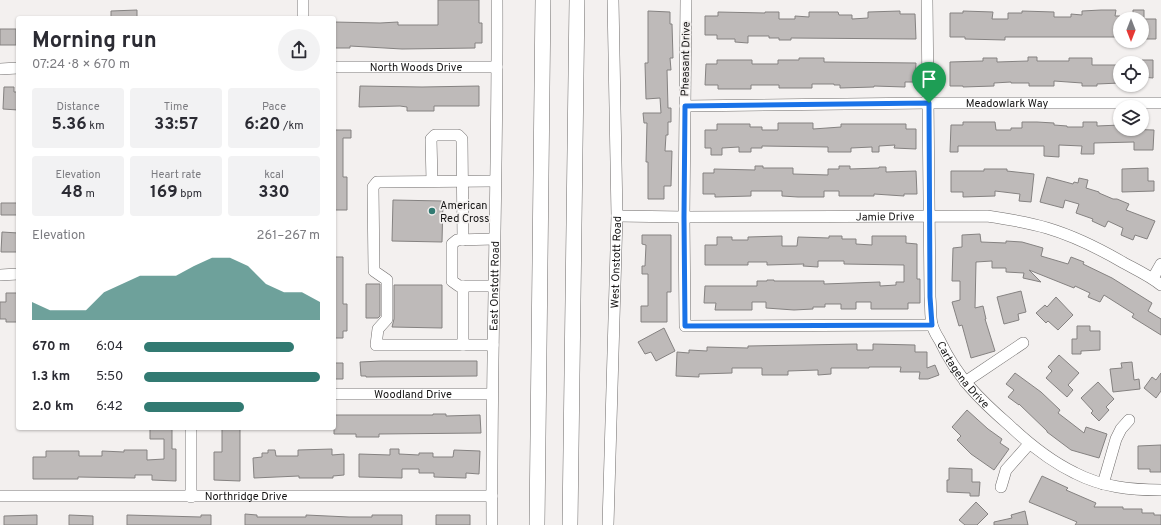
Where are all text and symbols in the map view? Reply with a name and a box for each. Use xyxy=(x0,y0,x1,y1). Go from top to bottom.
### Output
north arrow xyxy=(1113,12,1149,48)
map controls xyxy=(1113,12,1149,136)
street label: Pheasant Drive xyxy=(678,21,694,97)
text: Morning run xyxy=(32,28,157,55)
button: share xyxy=(278,29,320,71)
button: locate xyxy=(1113,56,1149,92)
text: 07:24 · 8 × 670 m xyxy=(32,57,130,73)
street label: North Woods Drive xyxy=(370,61,462,75)
pin xyxy=(912,62,946,103)
icon: arrive xyxy=(918,68,940,90)
street label: Meadowlark Way xyxy=(966,97,1048,111)
text: Distance xyxy=(56,100,100,114)
text: Time xyxy=(164,100,188,114)
text: Pace xyxy=(262,100,286,114)
button: layers xyxy=(1113,100,1149,136)
text: 5.36 xyxy=(52,114,87,136)
text: 33:57 xyxy=(154,114,198,136)
text: 6:20 xyxy=(244,114,281,136)
text: km xyxy=(87,119,105,133)
text: /km xyxy=(281,119,304,133)
text: Elevation xyxy=(55,168,101,182)
text: Heart rate xyxy=(151,168,201,182)
text: kcal xyxy=(264,168,284,182)
text: 48 xyxy=(61,182,83,204)
text: 169 xyxy=(150,182,178,204)
text: 330 xyxy=(258,182,290,204)
text: m xyxy=(83,187,95,201)
text: bpm xyxy=(178,187,202,201)
place label: American Red Cross xyxy=(440,199,489,226)
marker: American Red Cross xyxy=(427,206,437,216)
street label: Jamie Drive xyxy=(856,210,914,224)
street label: West Onstott Road xyxy=(608,216,625,309)
text: Elevation xyxy=(32,228,85,244)
text: 261–267 m xyxy=(256,228,320,244)
street label: East Onstott Road xyxy=(487,241,503,331)
text: 670 m xyxy=(32,339,70,355)
text: 6:04 xyxy=(96,339,123,355)
street label: Cartagena Drive xyxy=(933,339,992,412)
text: 1.3 km xyxy=(32,369,70,385)
text: 5:50 xyxy=(96,369,123,385)
street label: Woodland Drive xyxy=(374,388,452,402)
text: 2.0 km xyxy=(32,399,74,415)
text: 6:42 xyxy=(96,399,123,415)
street label: Northridge Drive xyxy=(205,490,287,504)

